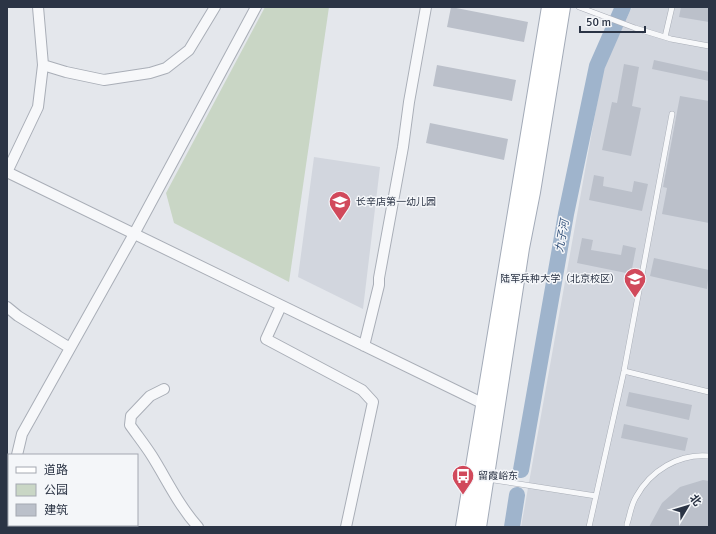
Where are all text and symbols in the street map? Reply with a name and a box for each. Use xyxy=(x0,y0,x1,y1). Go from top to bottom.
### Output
scale bar xyxy=(580,8,645,34)
text: 50 m xyxy=(586,15,611,30)
school or university icon: 长辛店第一幼儿园 xyxy=(327,189,353,222)
place label: 长辛店第一幼儿园 xyxy=(356,196,436,208)
water label: 九子河 xyxy=(553,217,572,253)
school or university icon: 陆军兵种大学（北京校区） xyxy=(622,266,648,299)
place label: 陆军兵种大学（北京校区） xyxy=(500,273,620,285)
legend xyxy=(8,454,138,526)
text: 道路 xyxy=(44,463,68,478)
bus stop icon: 留霞峪东 xyxy=(450,463,476,496)
place label: 留霞峪东 xyxy=(478,470,518,482)
text: 公园 xyxy=(44,483,68,498)
north arrow xyxy=(668,486,708,526)
text: 北 xyxy=(687,492,704,508)
text: 建筑 xyxy=(44,503,68,518)

